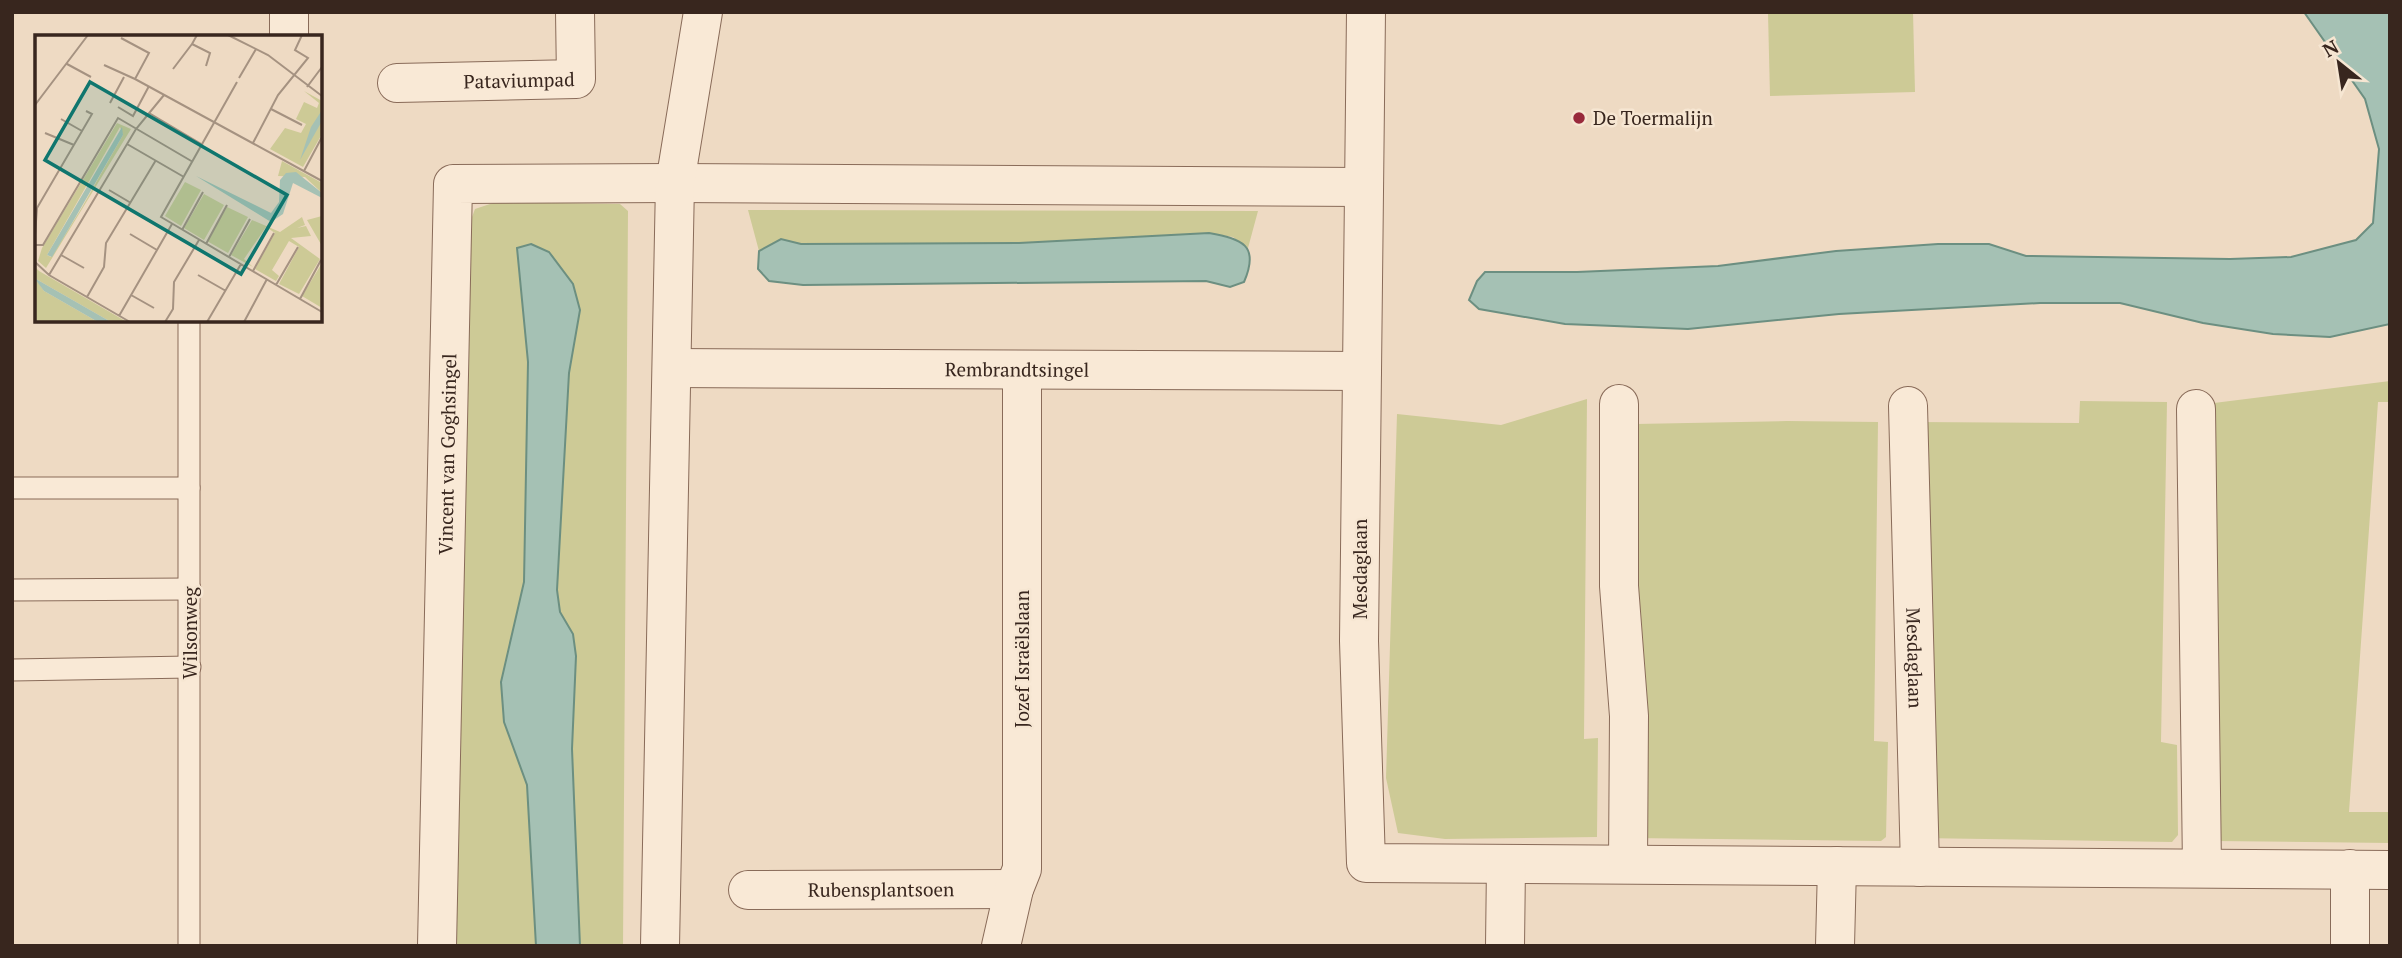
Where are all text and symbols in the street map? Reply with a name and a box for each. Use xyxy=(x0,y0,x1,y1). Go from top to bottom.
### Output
north arrow xyxy=(2304,28,2374,98)
text: N xyxy=(2318,33,2343,62)
inset map xyxy=(35,35,322,322)
street label: Pataviumpad xyxy=(463,66,575,94)
place label: De Toermalijn xyxy=(1593,105,1713,130)
marker: De Toermalijn xyxy=(1571,110,1587,126)
street label: Vincent van Goghsingel xyxy=(432,353,461,555)
street label: Rembrandtsingel xyxy=(945,356,1089,382)
street label: Mesdaglaan xyxy=(1347,519,1372,619)
street label: Wilsonweg xyxy=(177,586,202,679)
street label: Jozef Israëlslaan xyxy=(1009,590,1034,728)
street label: Mesdaglaan xyxy=(1901,607,1929,709)
street label: Rubensplantsoen xyxy=(808,876,954,902)

